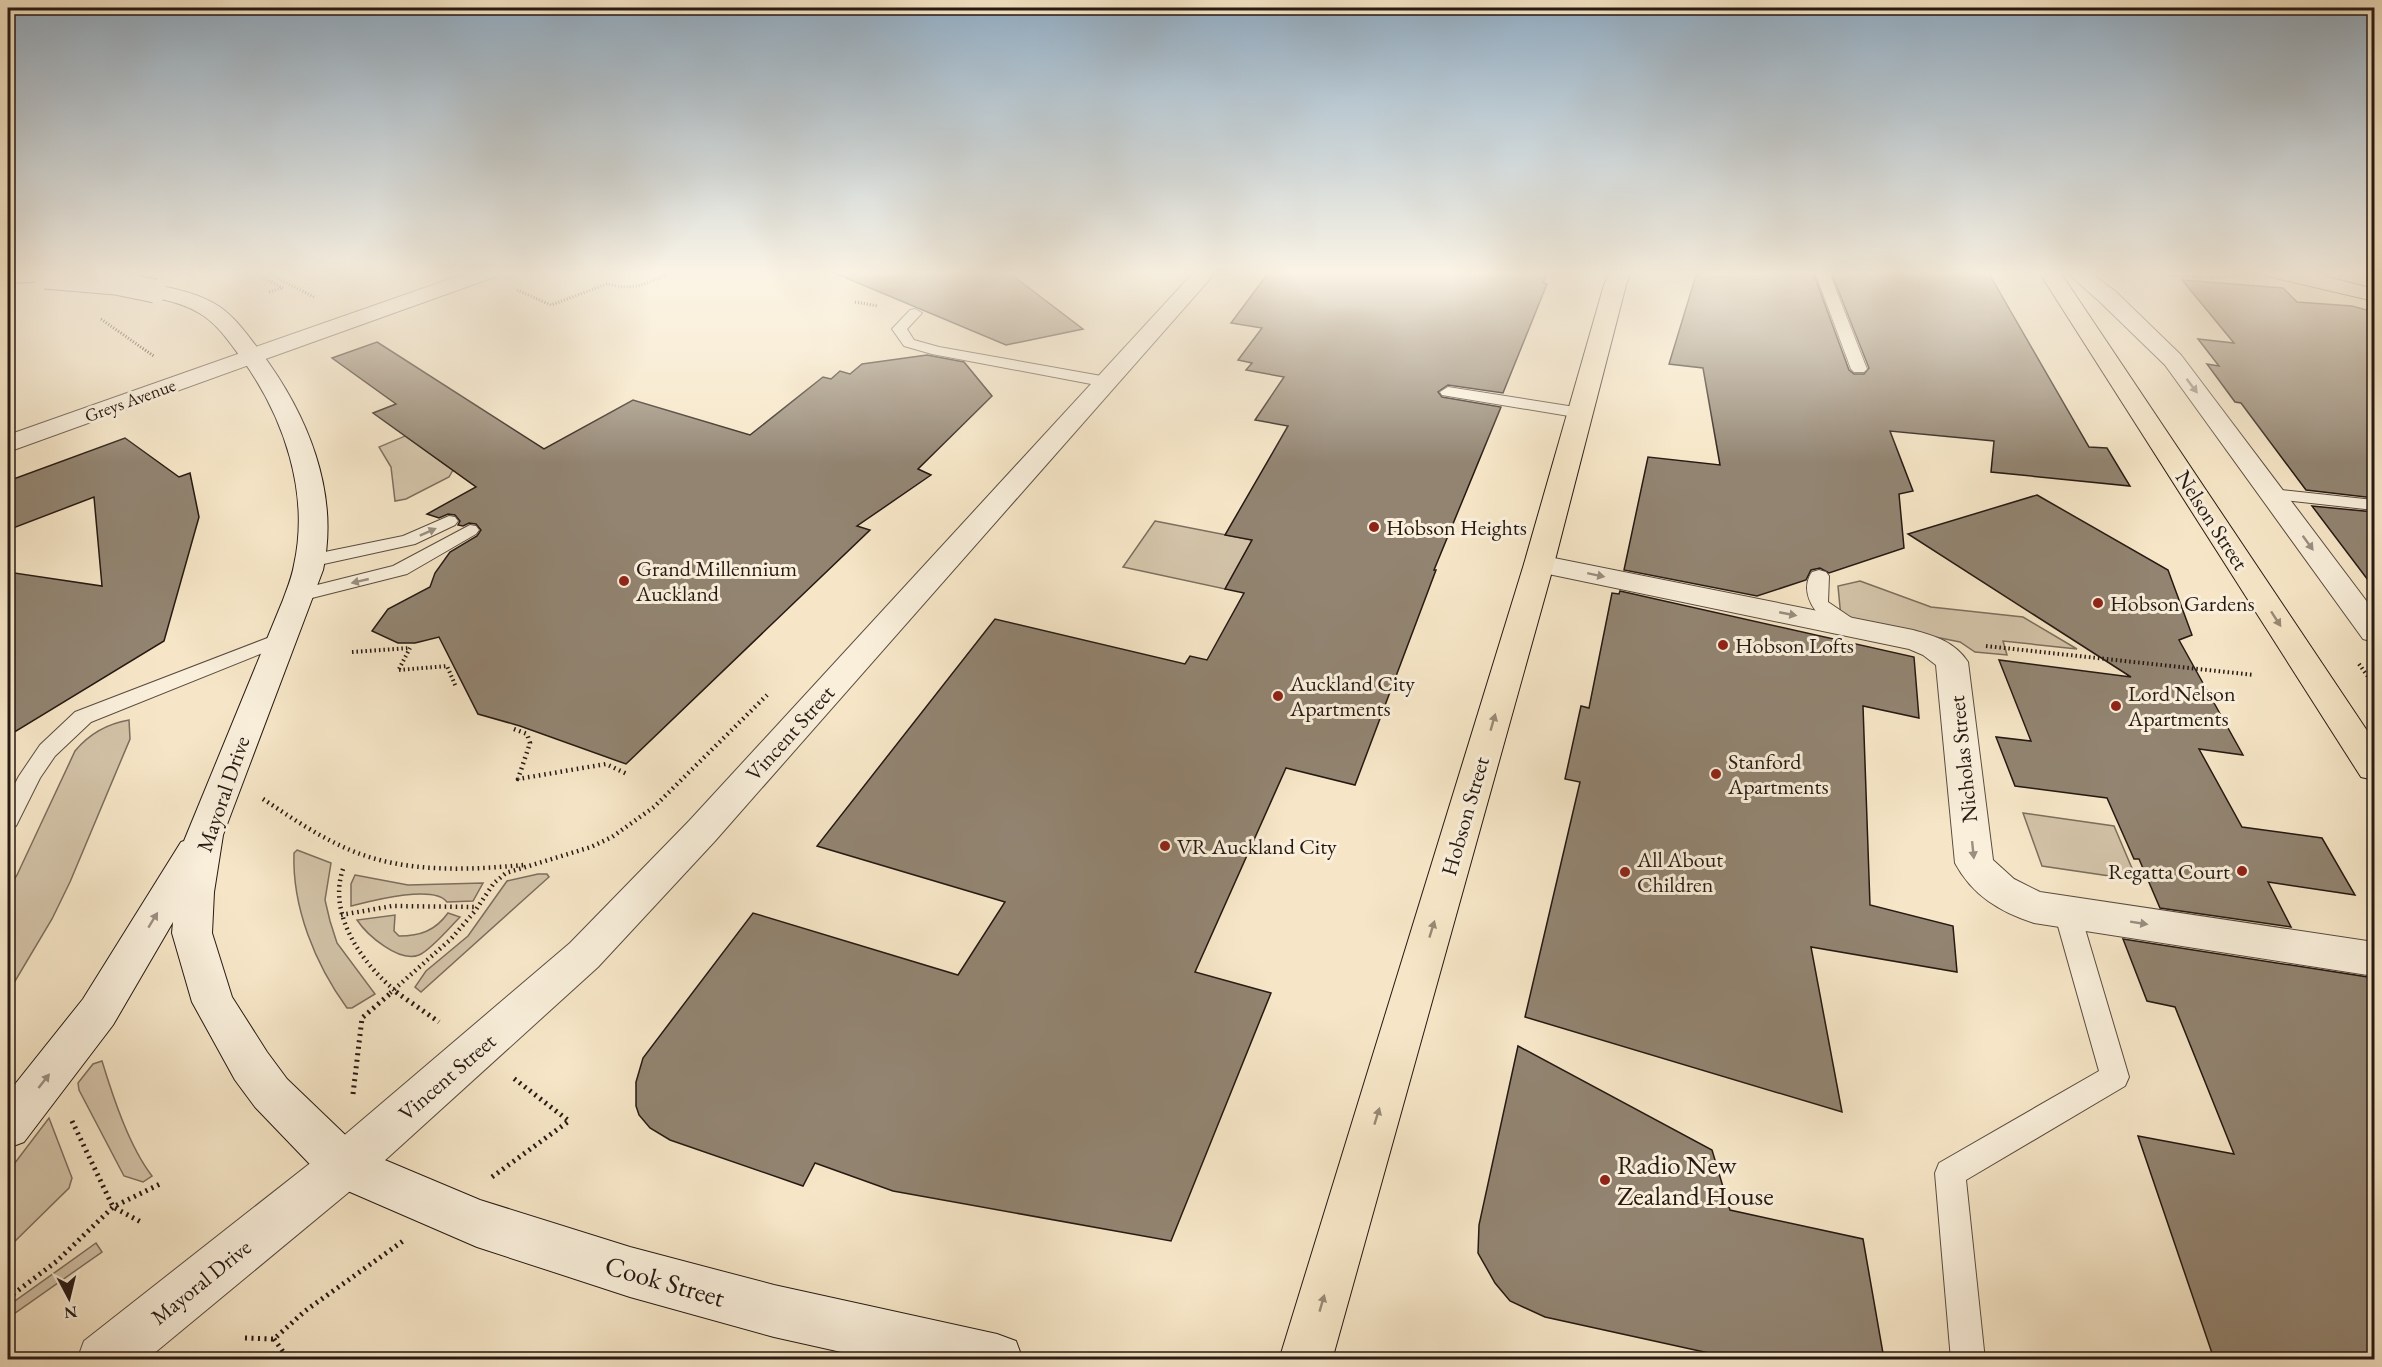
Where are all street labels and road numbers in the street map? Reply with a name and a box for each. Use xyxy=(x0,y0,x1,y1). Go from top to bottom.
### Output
street label: Greys Avenue xyxy=(81,373,179,427)
street label: Nelson Street xyxy=(2169,464,2255,576)
street label: Vincent Street xyxy=(739,679,841,787)
street label: Nicholas Street xyxy=(1942,694,1984,824)
street label: Mayoral Drive xyxy=(190,732,256,856)
street label: Hobson Street xyxy=(1434,753,1496,879)
street label: Vincent Street xyxy=(392,1027,502,1127)
street label: Mayoral Drive xyxy=(145,1232,257,1331)
street label: Cook Street xyxy=(601,1247,729,1315)

